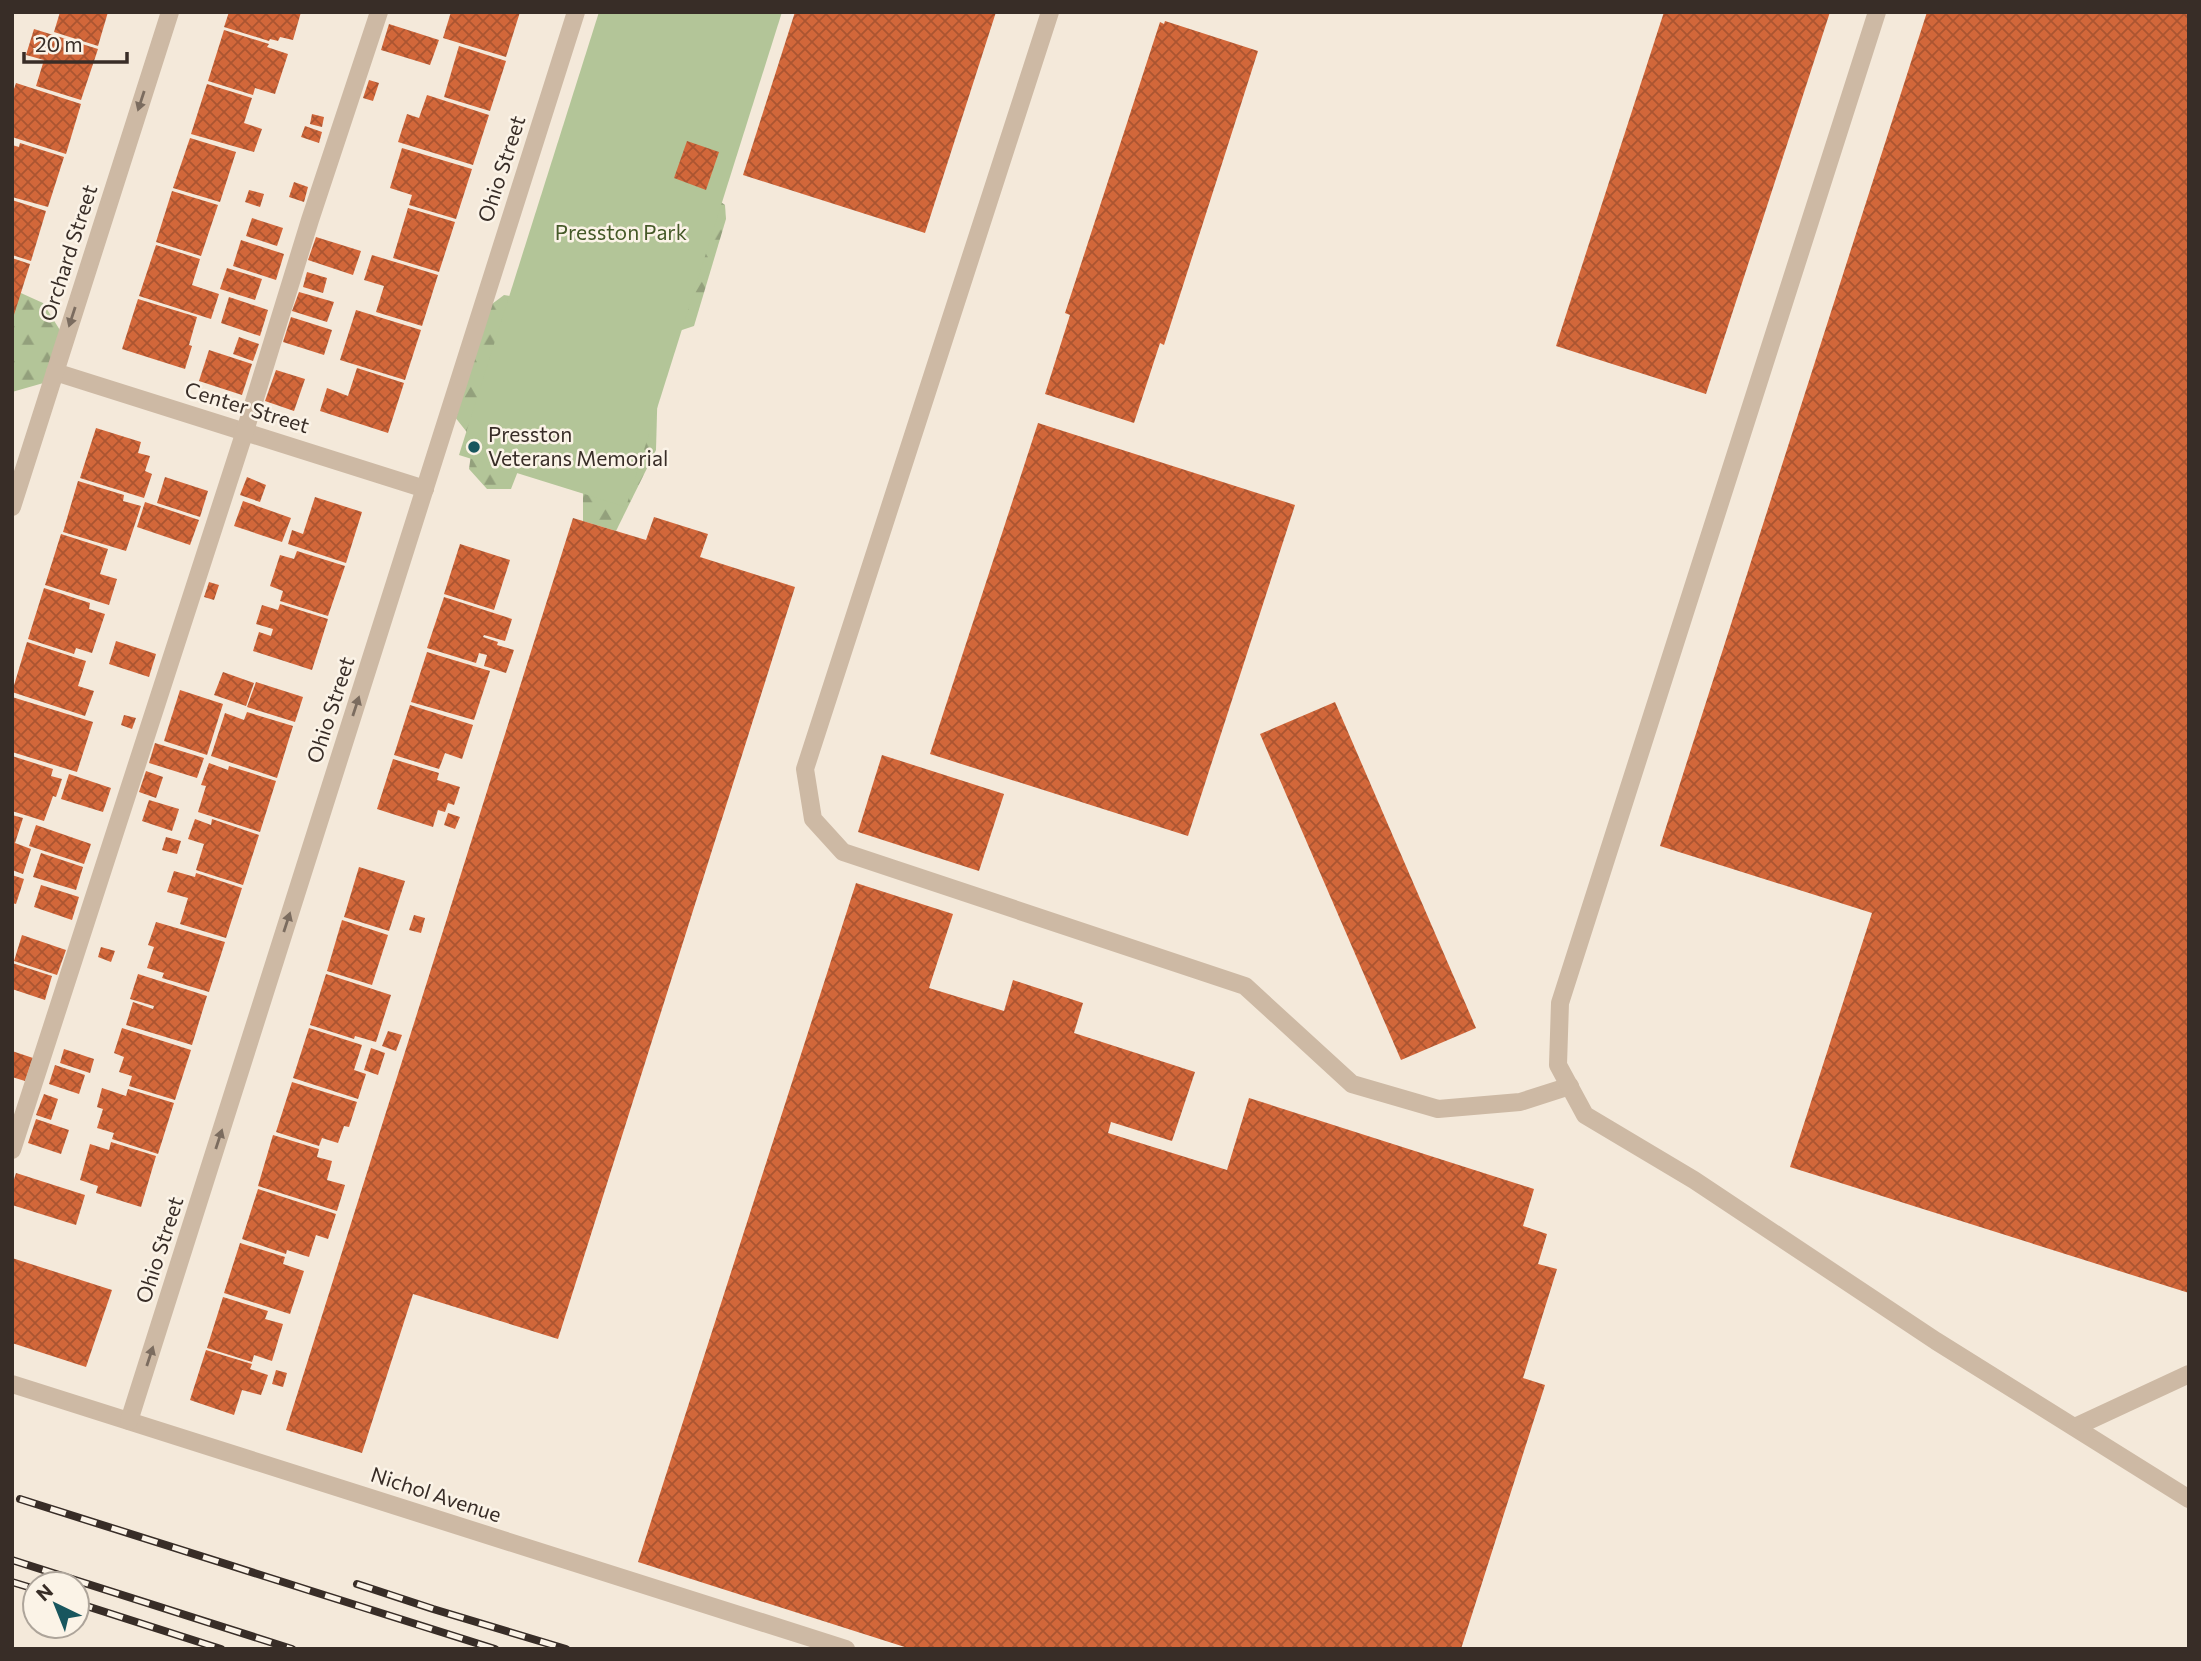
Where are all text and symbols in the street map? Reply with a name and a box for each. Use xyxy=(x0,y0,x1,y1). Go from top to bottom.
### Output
scale bar xyxy=(24,21,128,65)
text: 20 m xyxy=(35,31,83,56)
one-way arrow xyxy=(136,90,146,111)
street label: Ohio Street xyxy=(472,112,530,225)
street label: Orchard Street xyxy=(34,181,101,324)
park label: Presston Park xyxy=(555,219,687,244)
one-way arrow xyxy=(67,307,77,328)
street label: Center Street xyxy=(182,376,313,437)
place label: Presston Veterans Memorial xyxy=(488,421,668,470)
marker: Presston Veterans Memorial xyxy=(466,439,482,455)
street label: Ohio Street xyxy=(301,653,359,766)
one-way arrow xyxy=(351,695,362,716)
one-way arrow xyxy=(283,912,293,933)
one-way arrow xyxy=(214,1129,224,1150)
street label: Ohio Street xyxy=(130,1193,188,1306)
one-way arrow xyxy=(145,1346,156,1367)
street label: Nichol Avenue xyxy=(368,1461,505,1526)
north arrow xyxy=(21,1570,91,1640)
text: N xyxy=(31,1579,57,1605)

